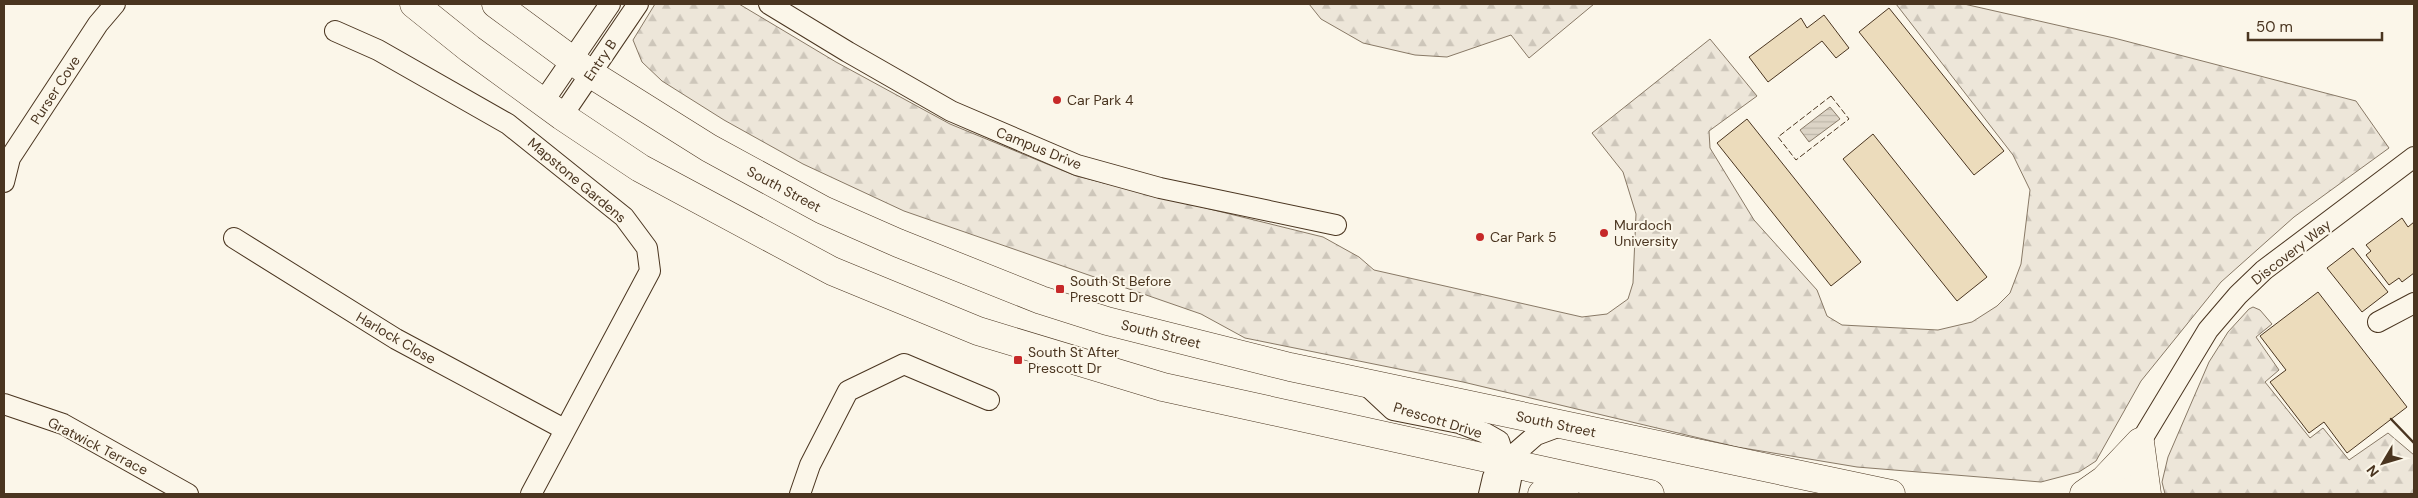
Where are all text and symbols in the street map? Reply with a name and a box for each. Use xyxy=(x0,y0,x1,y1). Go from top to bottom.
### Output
scale bar xyxy=(2248,10,2382,42)
text: 50 m xyxy=(2256,17,2293,37)
street label: Entry B xyxy=(580,36,620,84)
street label: Purser Cove xyxy=(26,52,84,128)
place label: Car Park 4 xyxy=(1067,91,1134,109)
marker: Car Park 4 xyxy=(1051,94,1063,106)
street label: Campus Drive xyxy=(994,123,1085,173)
street label: Mapstone Gardens xyxy=(524,134,630,226)
street label: South Street xyxy=(744,162,824,216)
street label: Discovery Way xyxy=(2248,215,2334,289)
place label: Murdoch University xyxy=(1614,216,1679,250)
marker: Murdoch University xyxy=(1598,227,1610,239)
place label: Car Park 5 xyxy=(1490,228,1556,246)
marker: Car Park 5 xyxy=(1474,231,1486,243)
place label: South St Before Prescott Dr xyxy=(1070,272,1171,306)
marker: South St Before Prescott Dr xyxy=(1054,283,1066,295)
street label: Harlock Close xyxy=(353,308,439,368)
street label: South Street xyxy=(1119,315,1203,353)
place label: South St After Prescott Dr xyxy=(1028,343,1119,377)
marker: South St After Prescott Dr xyxy=(1012,354,1024,366)
street label: Prescott Drive xyxy=(1391,398,1485,442)
street label: South Street xyxy=(1514,407,1598,441)
street label: Gratwick Terrace xyxy=(45,413,151,479)
north arrow xyxy=(2358,438,2408,488)
text: N xyxy=(2363,461,2383,481)

